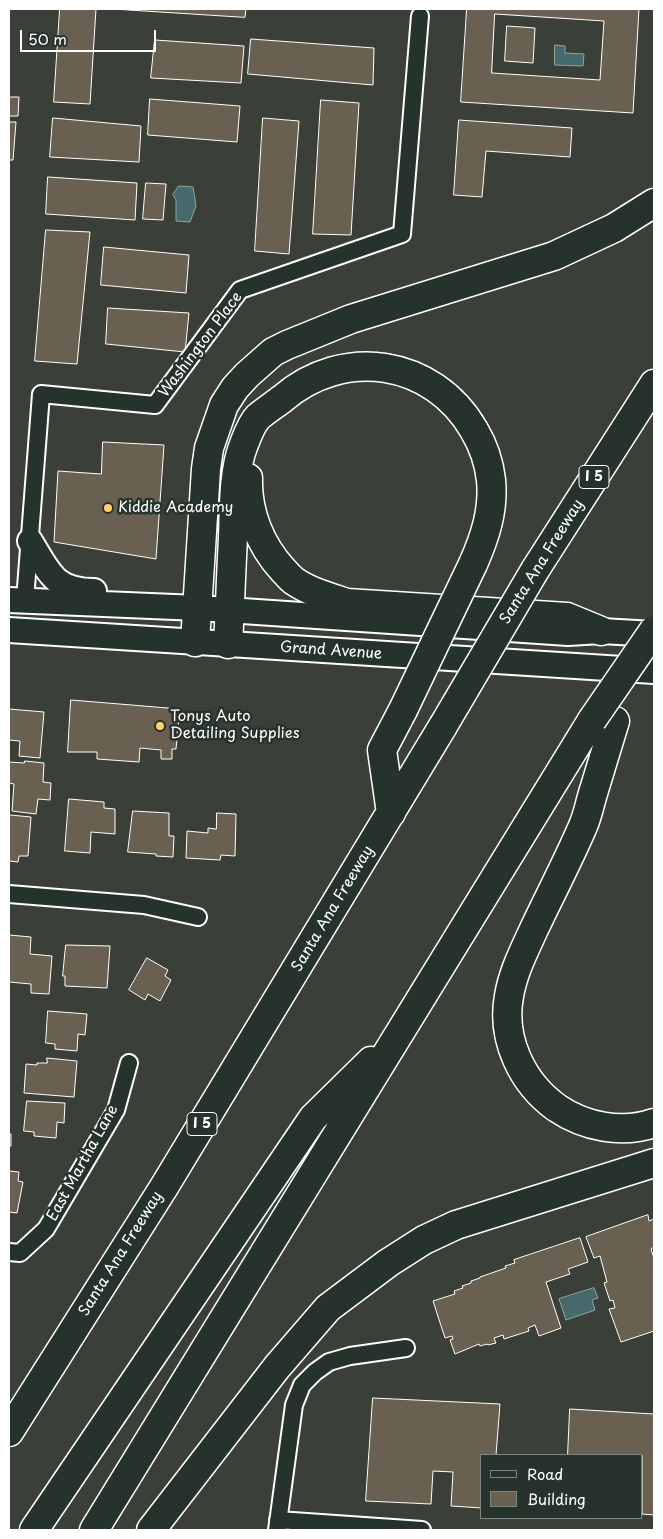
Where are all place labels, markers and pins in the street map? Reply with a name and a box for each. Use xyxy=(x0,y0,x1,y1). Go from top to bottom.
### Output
place label: Kiddie Academy xyxy=(118,499,233,517)
marker: Kiddie Academy xyxy=(102,502,114,514)
place label: Tonys Auto Detailing Supplies xyxy=(170,708,299,743)
marker: Tonys Auto Detailing Supplies xyxy=(154,720,166,732)

